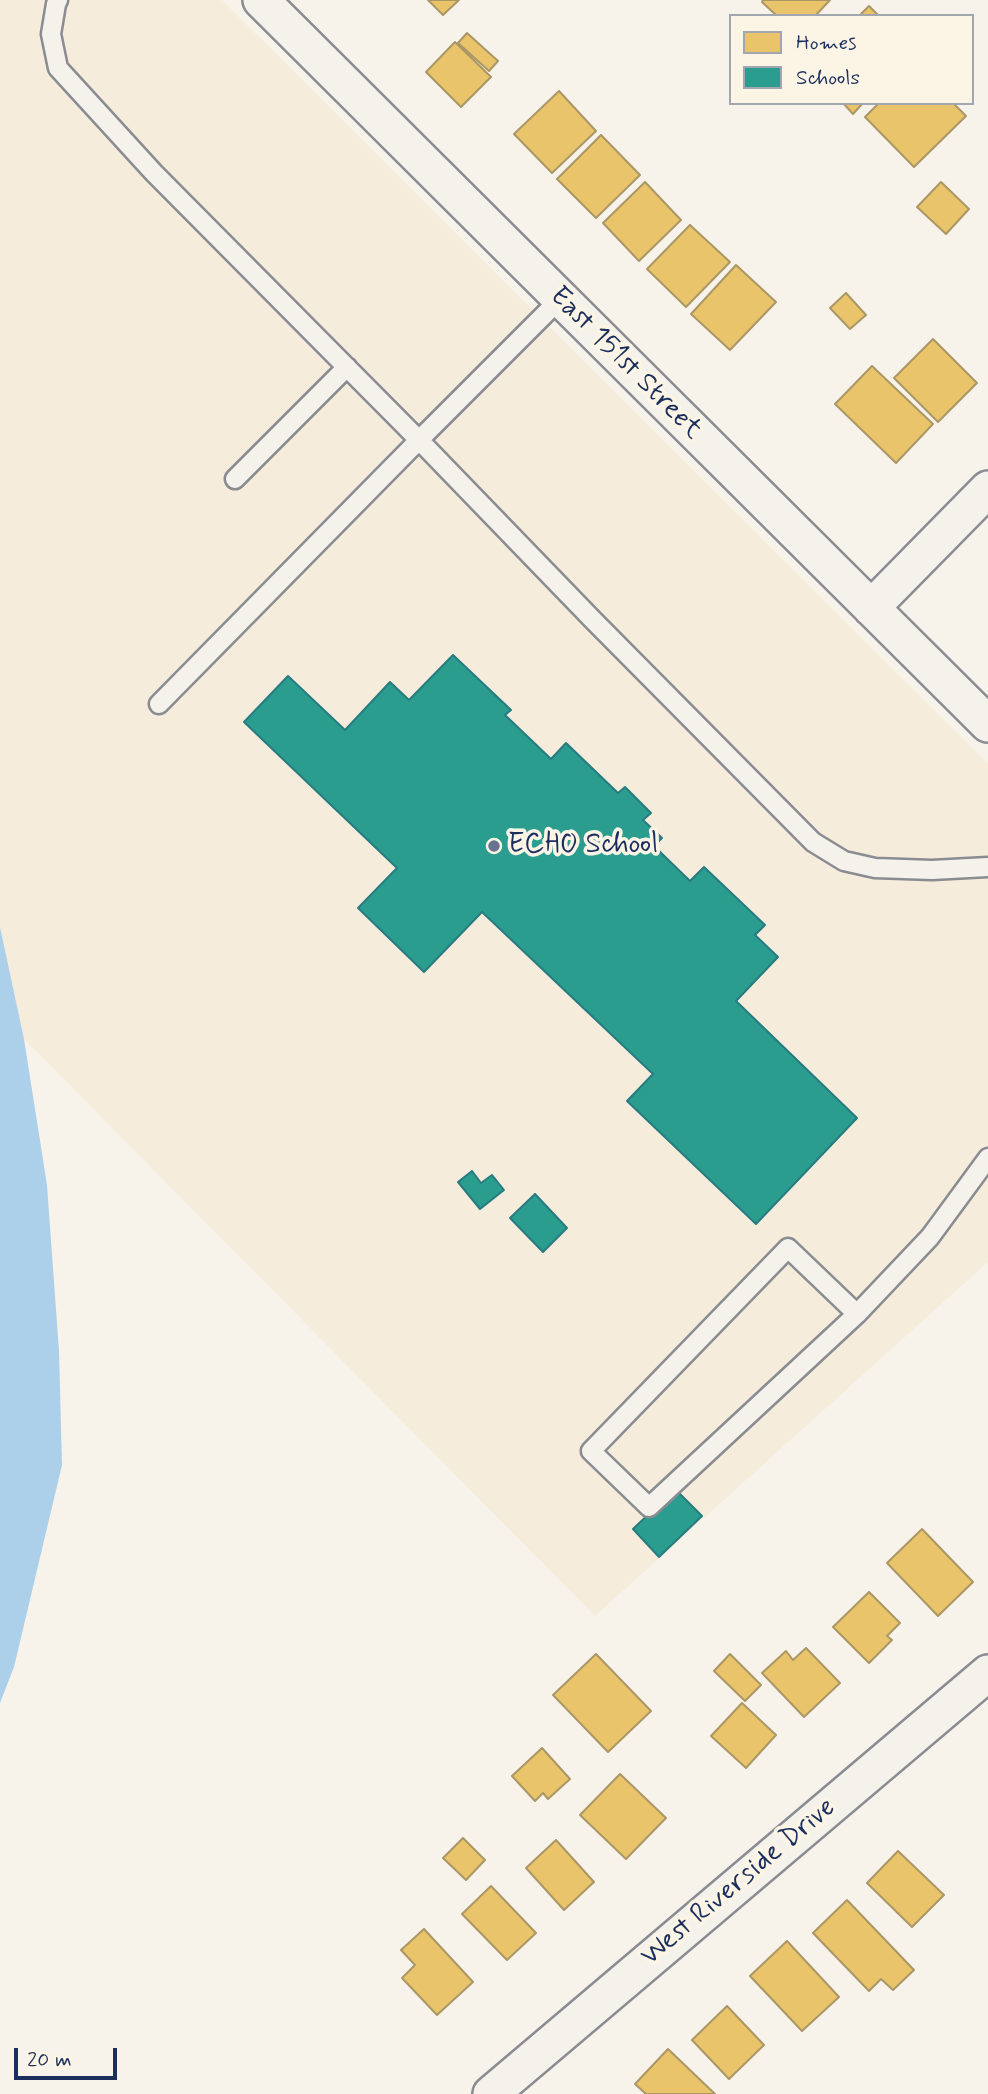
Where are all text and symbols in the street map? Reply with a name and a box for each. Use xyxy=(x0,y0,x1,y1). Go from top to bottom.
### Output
legend xyxy=(729,14,974,105)
text: Homes xyxy=(796,29,856,57)
text: Schools xyxy=(796,64,860,92)
street label: East 151st Street xyxy=(542,281,708,447)
place label: ECHO School xyxy=(508,829,658,863)
marker: ECHO School xyxy=(486,838,502,854)
street label: West Riverside Drive xyxy=(635,1792,843,1974)
scale bar xyxy=(18,2035,121,2078)
text: 20 m xyxy=(27,2046,72,2074)

